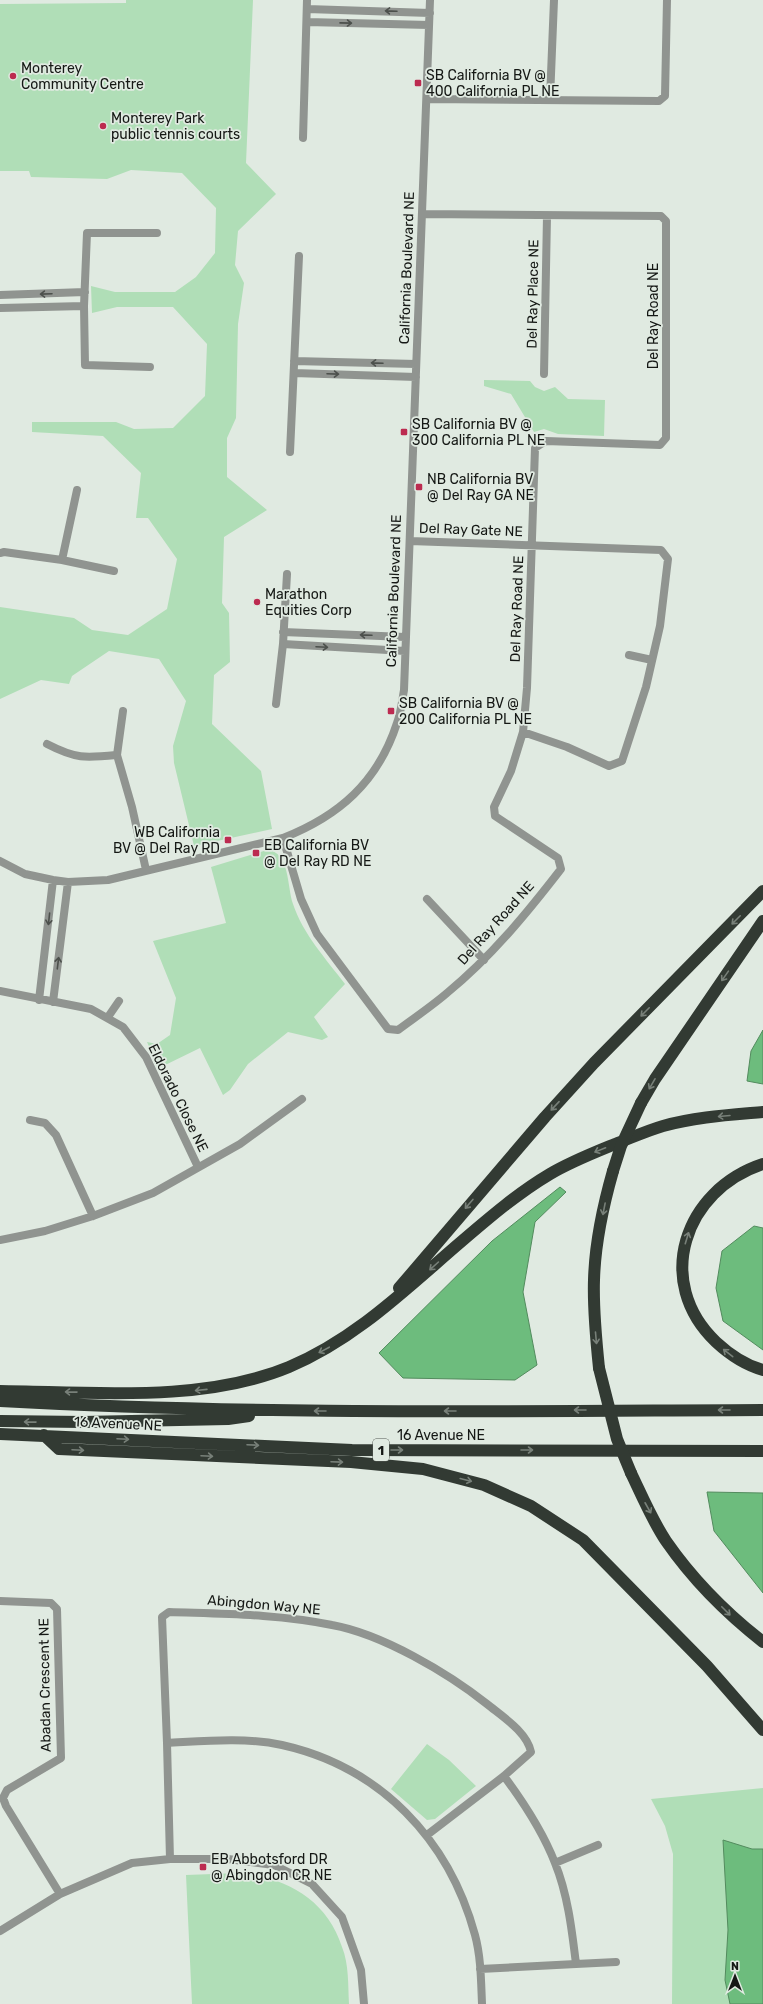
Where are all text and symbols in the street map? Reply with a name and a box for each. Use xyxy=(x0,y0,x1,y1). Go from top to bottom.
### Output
one-way arrow xyxy=(385,8,398,15)
one-way arrow xyxy=(339,19,352,27)
place label: Monterey Community Centre xyxy=(21,60,144,93)
place label: SB California BV @ 400 California PL NE xyxy=(426,67,560,100)
marker: Monterey Community Centre xyxy=(8,71,18,81)
marker: SB California BV @ 400 California PL NE xyxy=(413,78,423,88)
place label: Monterey Park public tennis courts xyxy=(111,110,240,143)
marker: Monterey Park public tennis courts xyxy=(98,121,108,131)
street label: California Boulevard NE xyxy=(396,191,418,345)
street label: Del Ray Place NE xyxy=(524,239,542,349)
street label: Del Ray Road NE xyxy=(645,263,662,369)
one-way arrow xyxy=(40,290,53,298)
one-way arrow xyxy=(371,359,384,367)
one-way arrow xyxy=(326,371,339,378)
place label: SB California BV @ 300 California PL NE xyxy=(412,416,545,449)
marker: SB California BV @ 300 California PL NE xyxy=(399,427,409,437)
place label: NB California BV @ Del Ray GA NE xyxy=(427,471,534,504)
marker: NB California BV @ Del Ray GA NE xyxy=(414,482,424,492)
street label: California Boulevard NE xyxy=(383,514,405,668)
street label: Del Ray Gate NE xyxy=(419,520,523,540)
street label: Del Ray Road NE xyxy=(507,555,527,663)
place label: Marathon Equities Corp xyxy=(265,586,352,619)
marker: Marathon Equities Corp xyxy=(252,597,262,607)
one-way arrow xyxy=(360,631,373,639)
one-way arrow xyxy=(315,643,328,650)
place label: SB California BV @ 200 California PL NE xyxy=(399,695,532,728)
marker: SB California BV @ 200 California PL NE xyxy=(386,706,396,716)
place label: WB California BV @ Del Ray RD xyxy=(113,824,220,857)
marker: WB California BV @ Del Ray RD xyxy=(223,835,233,845)
place label: EB California BV @ Del Ray RD NE xyxy=(264,837,371,870)
marker: EB California BV @ Del Ray RD NE xyxy=(251,848,261,858)
street label: Del Ray Road NE xyxy=(454,878,538,968)
one-way arrow xyxy=(45,912,52,925)
one-way arrow xyxy=(731,915,741,925)
one-way arrow xyxy=(54,957,62,970)
one-way arrow xyxy=(721,970,729,981)
one-way arrow xyxy=(640,1007,650,1017)
street label: Eldorado Close NE xyxy=(144,1041,212,1155)
one-way arrow xyxy=(648,1078,656,1090)
one-way arrow xyxy=(550,1101,560,1111)
one-way arrow xyxy=(718,1112,731,1119)
one-way arrow xyxy=(594,1147,606,1155)
one-way arrow xyxy=(465,1199,474,1209)
one-way arrow xyxy=(599,1202,607,1215)
one-way arrow xyxy=(684,1232,691,1245)
one-way arrow xyxy=(428,1261,439,1270)
one-way arrow xyxy=(592,1331,600,1344)
one-way arrow xyxy=(318,1346,330,1354)
one-way arrow xyxy=(723,1348,734,1357)
one-way arrow xyxy=(195,1386,208,1393)
one-way arrow xyxy=(65,1388,78,1396)
one-way arrow xyxy=(574,1406,587,1414)
one-way arrow xyxy=(718,1406,731,1414)
one-way arrow xyxy=(314,1407,327,1415)
one-way arrow xyxy=(444,1407,457,1415)
street label: 16 Avenue NE xyxy=(74,1413,162,1435)
one-way arrow xyxy=(24,1418,37,1426)
street label: 16 Avenue NE xyxy=(397,1427,485,1444)
one-way arrow xyxy=(116,1436,129,1443)
road number: 1 xyxy=(373,1439,389,1461)
one-way arrow xyxy=(246,1442,259,1449)
one-way arrow xyxy=(390,1446,403,1454)
one-way arrow xyxy=(520,1446,533,1454)
one-way arrow xyxy=(71,1447,84,1454)
one-way arrow xyxy=(200,1452,213,1460)
one-way arrow xyxy=(330,1458,343,1465)
one-way arrow xyxy=(459,1477,472,1484)
one-way arrow xyxy=(645,1502,653,1514)
street label: Abingdon Way NE xyxy=(207,1592,321,1618)
one-way arrow xyxy=(721,1607,731,1616)
street label: Abadan Crescent NE xyxy=(35,1618,55,1752)
place label: EB Abbotsford DR @ Abingdon CR NE xyxy=(211,1851,332,1884)
marker: EB Abbotsford DR @ Abingdon CR NE xyxy=(198,1862,208,1872)
north arrow xyxy=(715,1956,755,1996)
text: N xyxy=(731,1960,739,1973)

